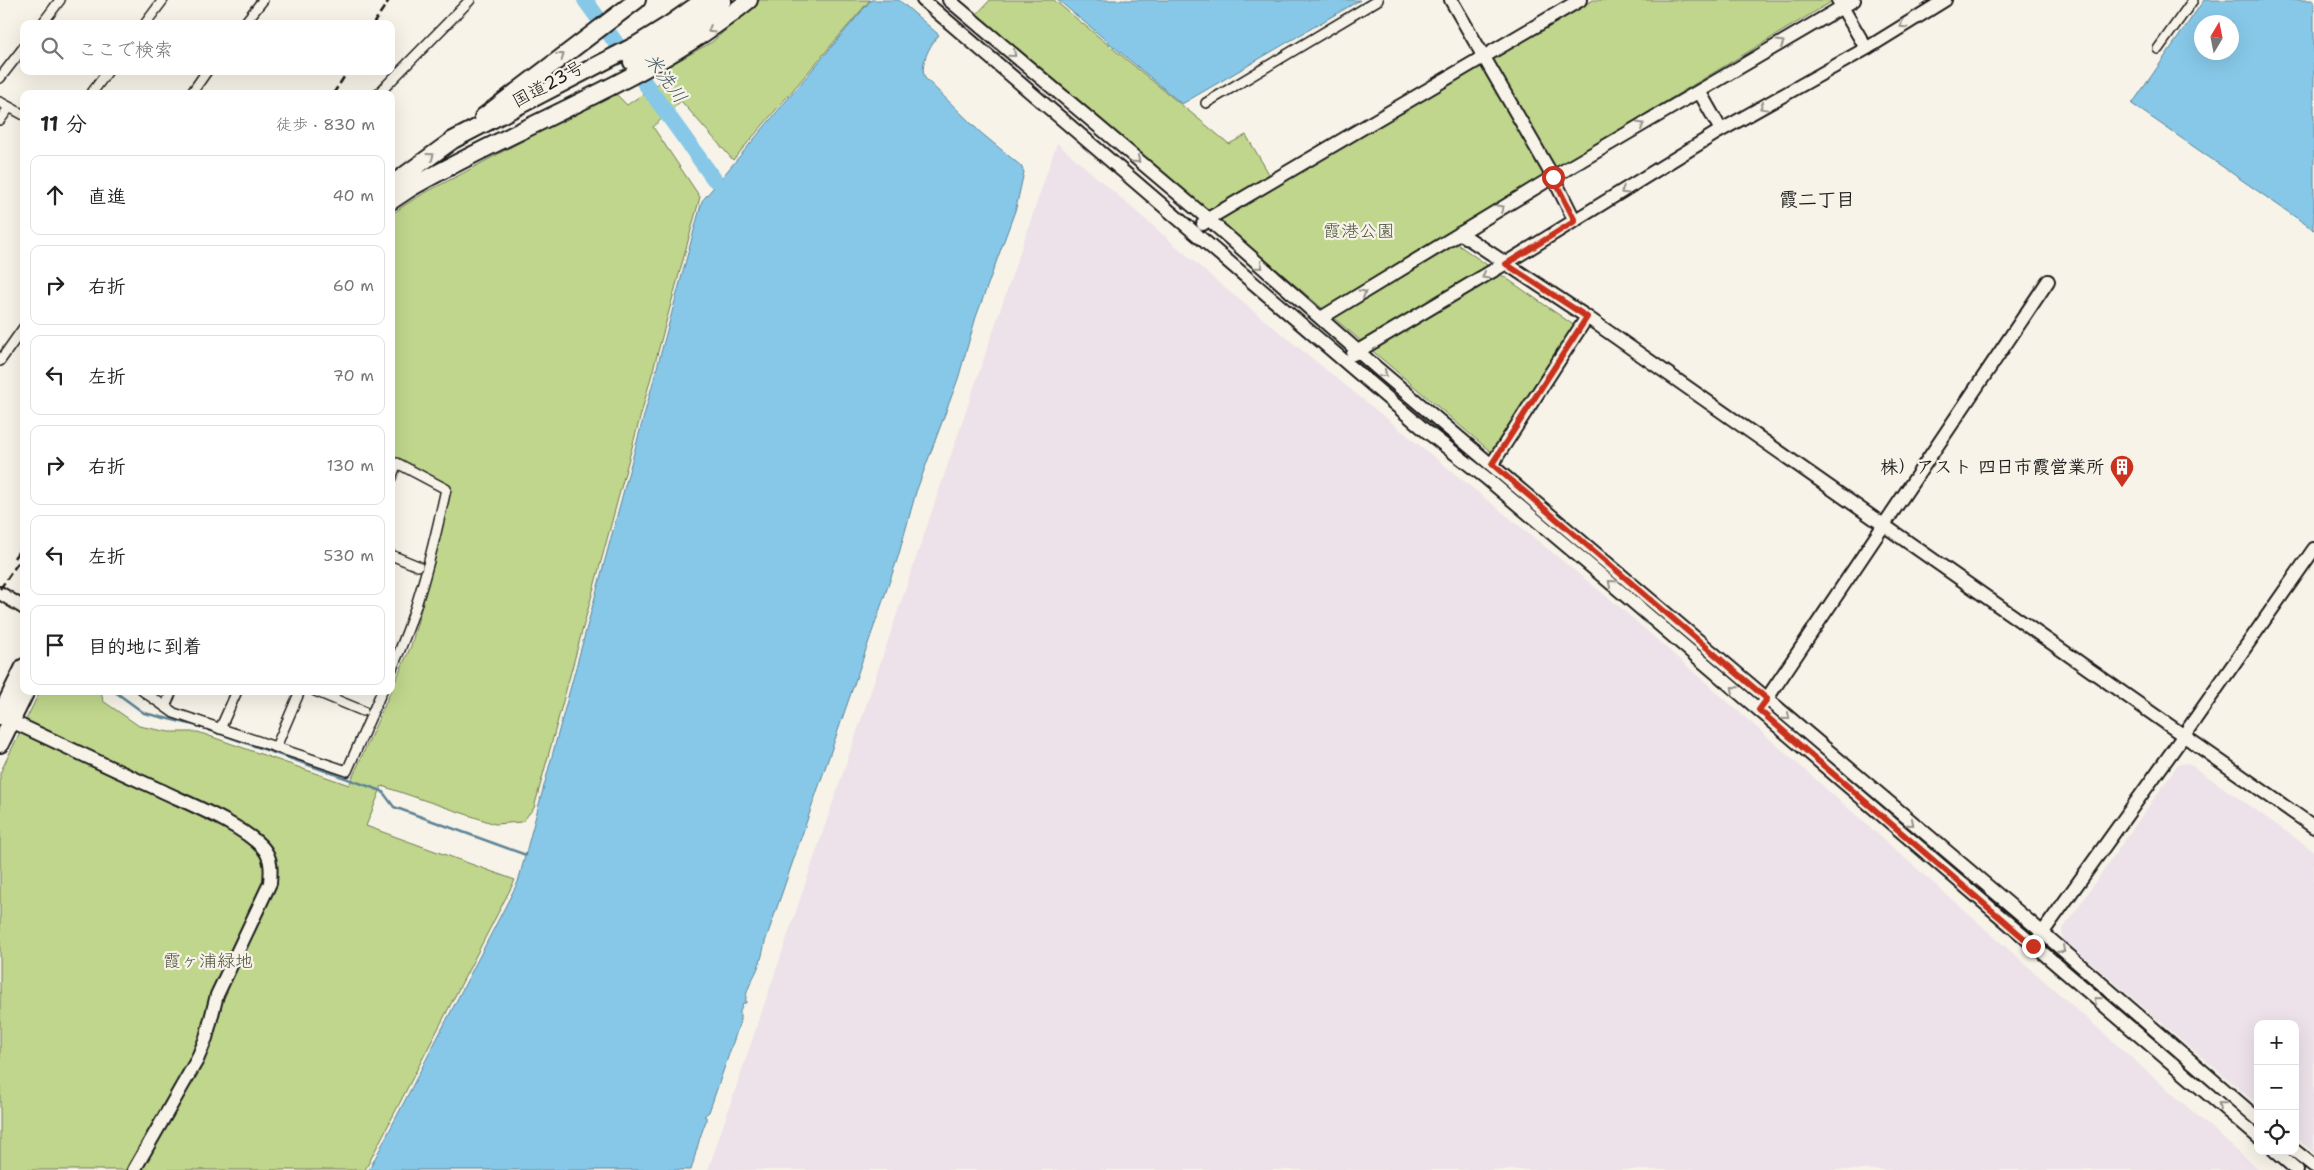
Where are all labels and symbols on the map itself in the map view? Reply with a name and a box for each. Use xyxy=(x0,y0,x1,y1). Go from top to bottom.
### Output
north arrow xyxy=(2194,15,2239,60)
one-way arrow xyxy=(1900,19,1909,29)
one-way arrow xyxy=(707,23,716,33)
one-way arrow xyxy=(1776,39,1785,49)
water label: 米洗川 xyxy=(639,48,693,108)
one-way arrow xyxy=(1007,49,1016,57)
one-way arrow xyxy=(555,54,564,62)
street label: 国道23号 xyxy=(508,55,588,113)
one-way arrow xyxy=(1759,100,1768,110)
one-way arrow xyxy=(1636,122,1645,132)
one-way arrow xyxy=(425,154,434,162)
one-way arrow xyxy=(1131,154,1140,162)
route start xyxy=(1542,166,1565,189)
one-way arrow xyxy=(1620,184,1629,194)
district label: 霞二丁目 xyxy=(1779,187,1855,212)
one-way arrow xyxy=(1496,205,1505,215)
park label: 霞港公園 xyxy=(1323,219,1395,243)
one-way arrow xyxy=(1254,261,1263,270)
one-way arrow xyxy=(1482,269,1491,279)
one-way arrow xyxy=(1357,289,1366,299)
one-way arrow xyxy=(1378,368,1387,377)
building icon: 株）アスト 四日市霞営業所 xyxy=(2109,454,2135,488)
place label: 株）アスト 四日市霞営業所 xyxy=(1880,455,2104,479)
one-way arrow xyxy=(1608,581,1617,589)
one-way arrow xyxy=(1731,686,1740,695)
one-way arrow xyxy=(1782,711,1791,720)
one-way arrow xyxy=(1905,817,1914,825)
route end xyxy=(2022,935,2045,958)
one-way arrow xyxy=(2056,944,2065,952)
park label: 霞ヶ浦緑地 xyxy=(163,949,253,973)
one-way arrow xyxy=(2094,997,2103,1006)
one-way arrow xyxy=(2217,1102,2226,1111)

